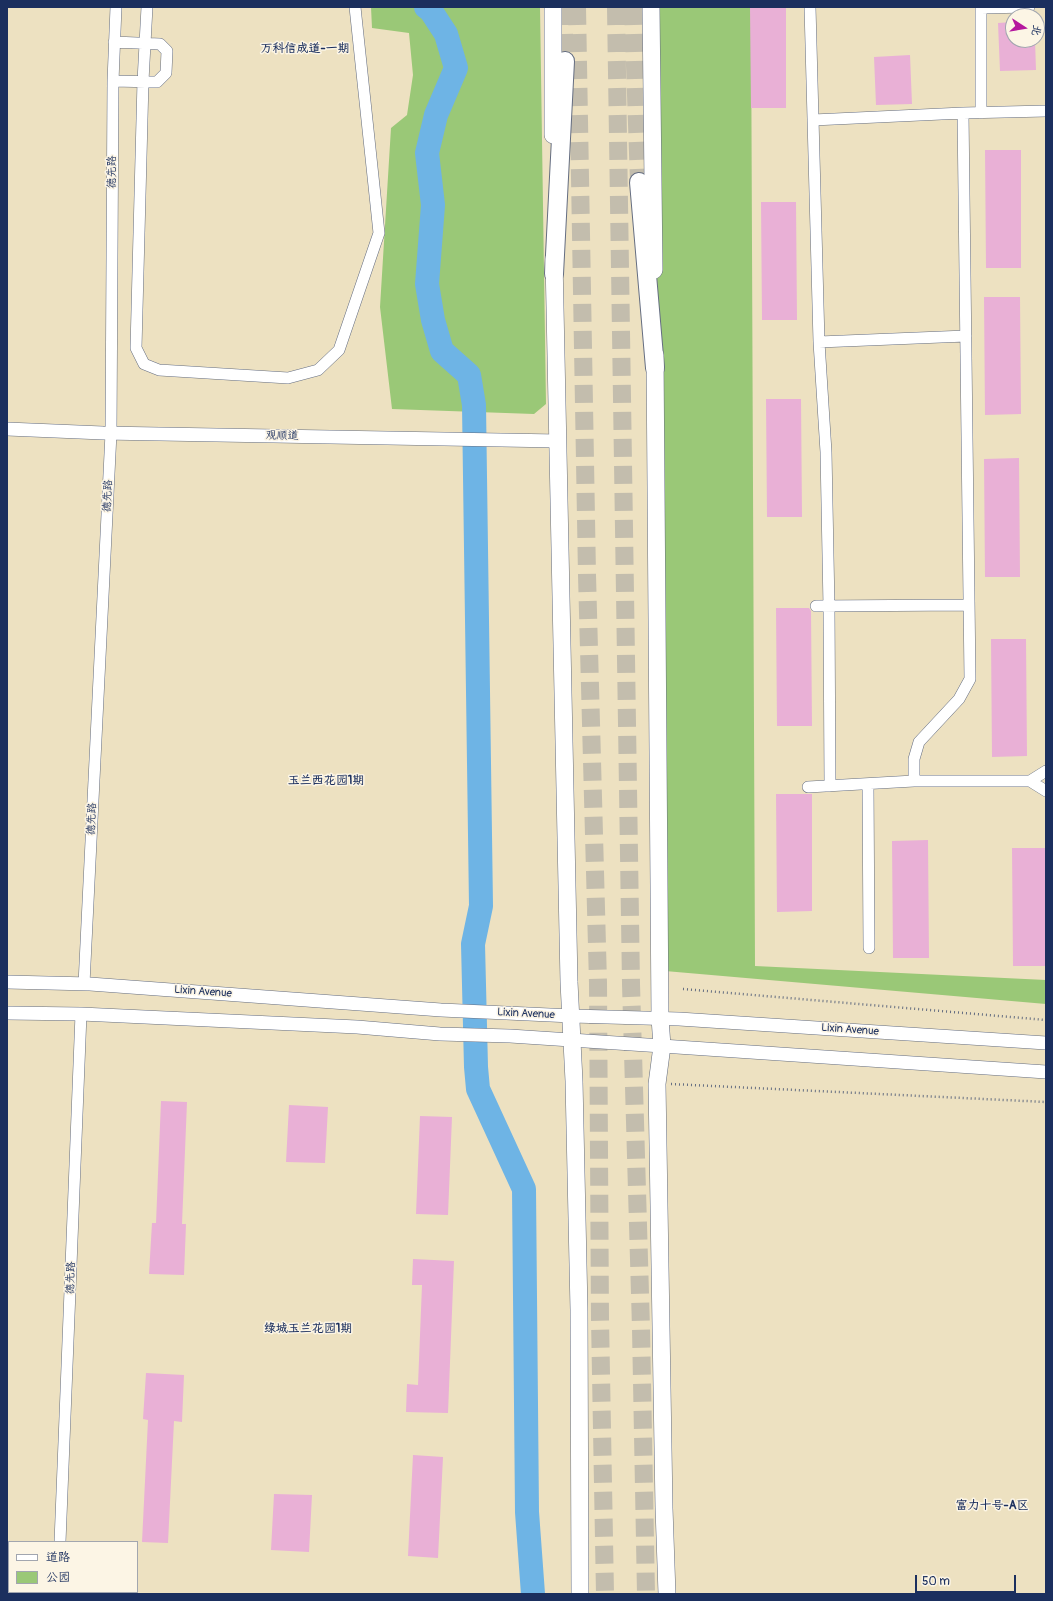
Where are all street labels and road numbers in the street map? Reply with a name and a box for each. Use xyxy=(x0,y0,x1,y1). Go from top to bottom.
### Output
street label: 德先路 xyxy=(105,156,119,188)
street label: 观顺道 xyxy=(265,429,299,443)
street label: 德先路 xyxy=(101,479,115,513)
street label: 德先路 xyxy=(85,802,99,836)
street label: Lixin Avenue xyxy=(174,983,232,1001)
street label: Lixin Avenue xyxy=(497,1006,555,1022)
street label: Lixin Avenue xyxy=(821,1021,879,1039)
street label: 德先路 xyxy=(64,1261,78,1295)

